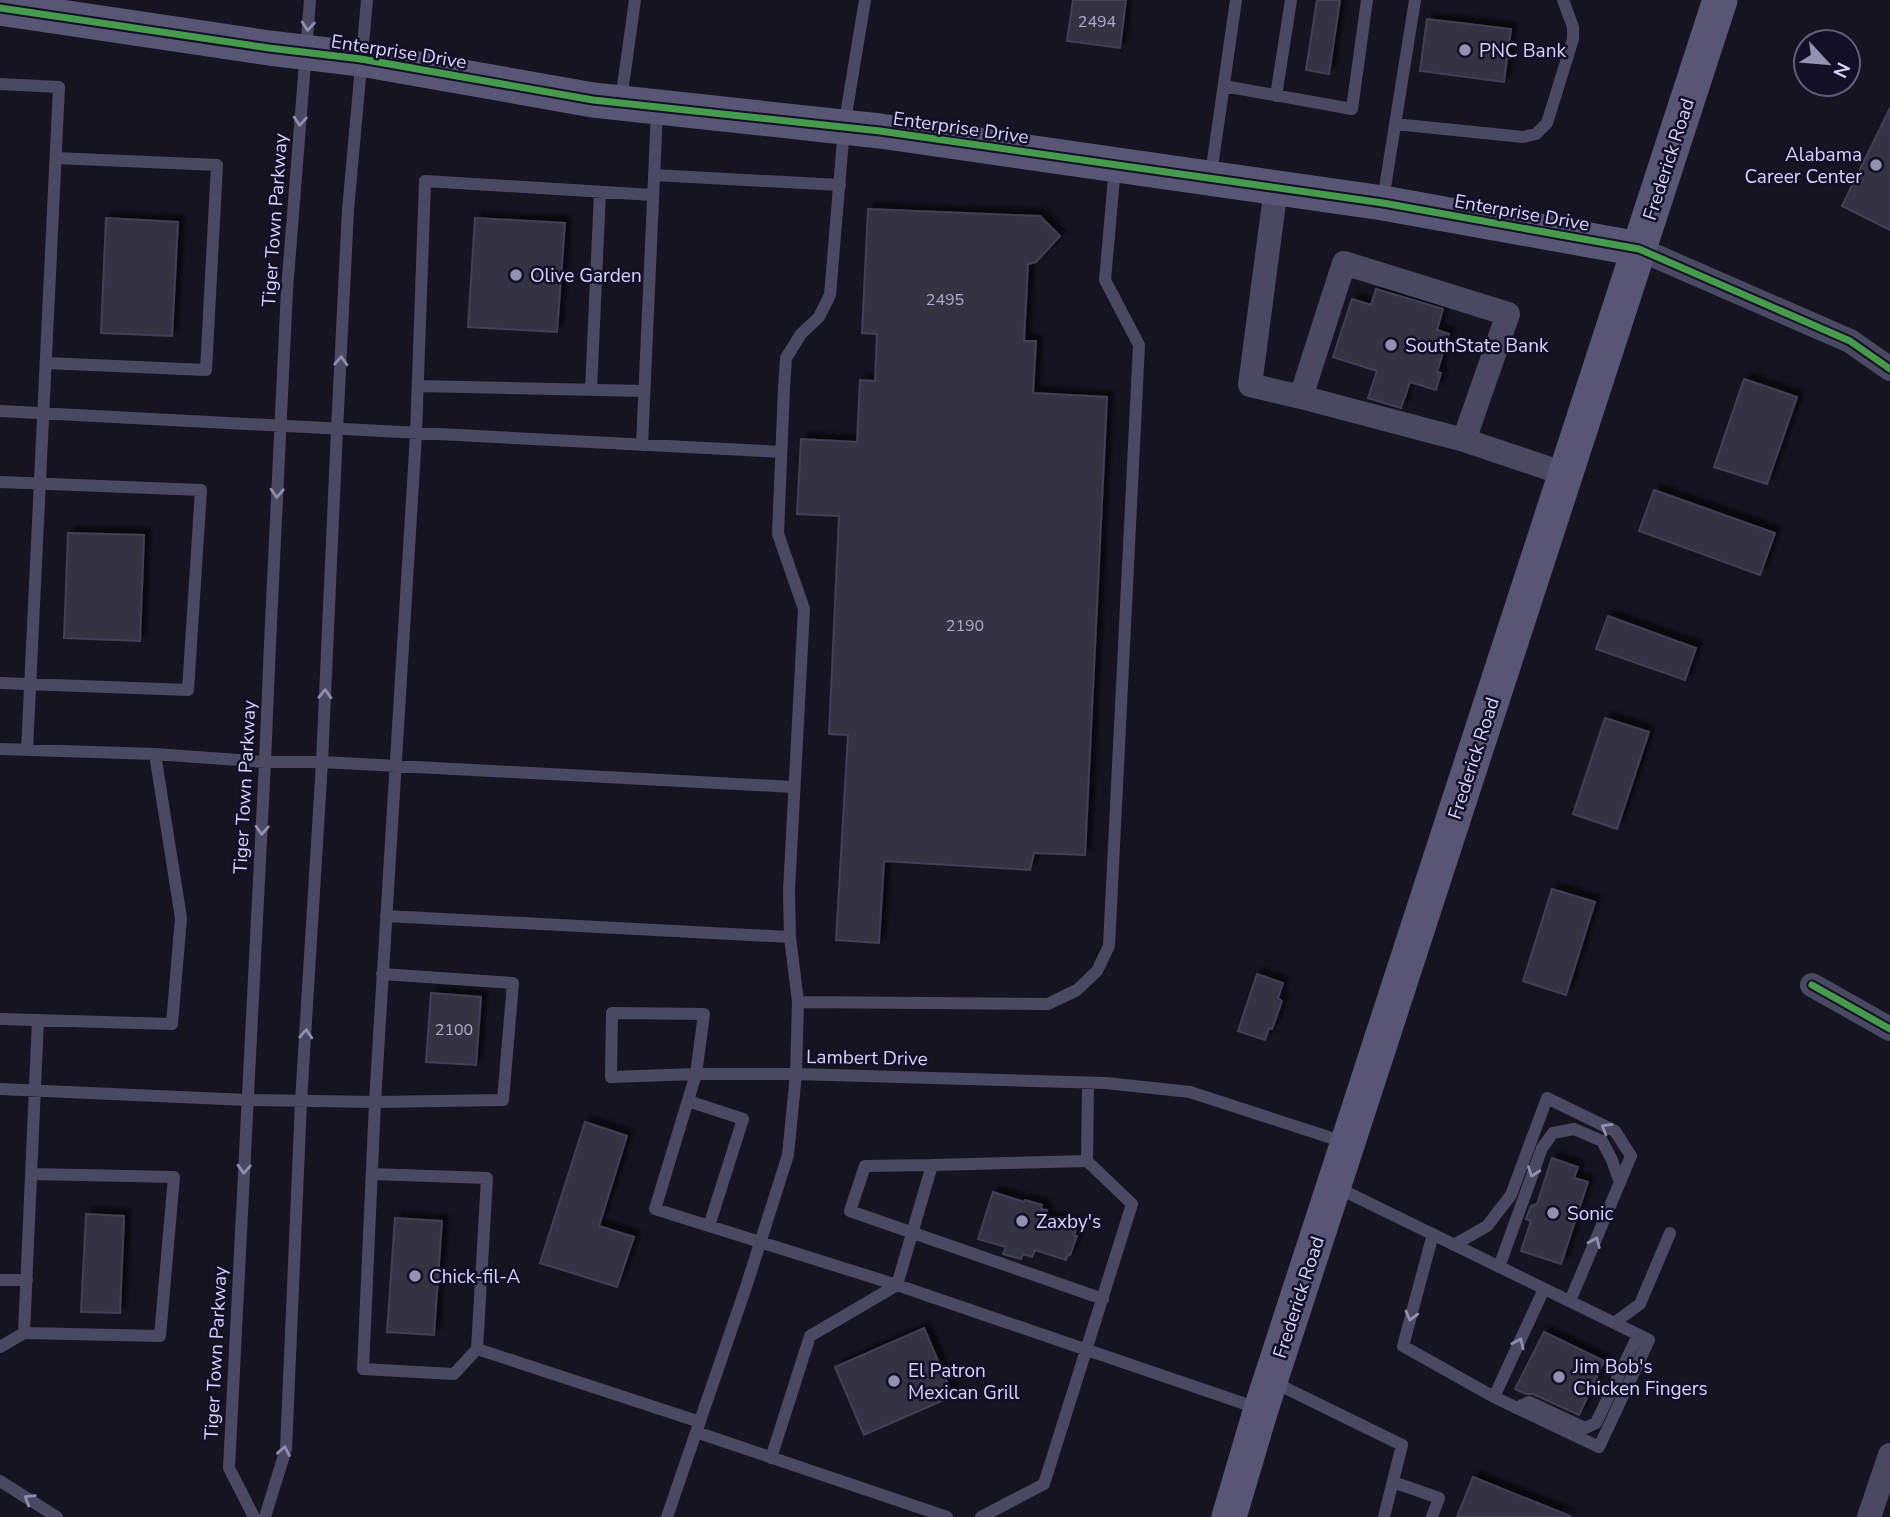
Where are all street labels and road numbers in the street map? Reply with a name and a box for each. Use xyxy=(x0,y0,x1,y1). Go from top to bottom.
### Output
street label: Enterprise Drive xyxy=(329,28,468,76)
street label: Frederick Road xyxy=(1637,95,1701,224)
street label: Enterprise Drive xyxy=(891,106,1030,150)
street label: Tiger Town Parkway xyxy=(256,132,294,308)
street label: Enterprise Drive xyxy=(1452,188,1591,238)
street label: Frederick Road xyxy=(1442,694,1506,823)
street label: Tiger Town Parkway xyxy=(227,699,263,875)
street label: Lambert Drive xyxy=(806,1044,928,1072)
street label: Frederick Road xyxy=(1267,1233,1331,1362)
street label: Tiger Town Parkway xyxy=(198,1265,234,1441)

